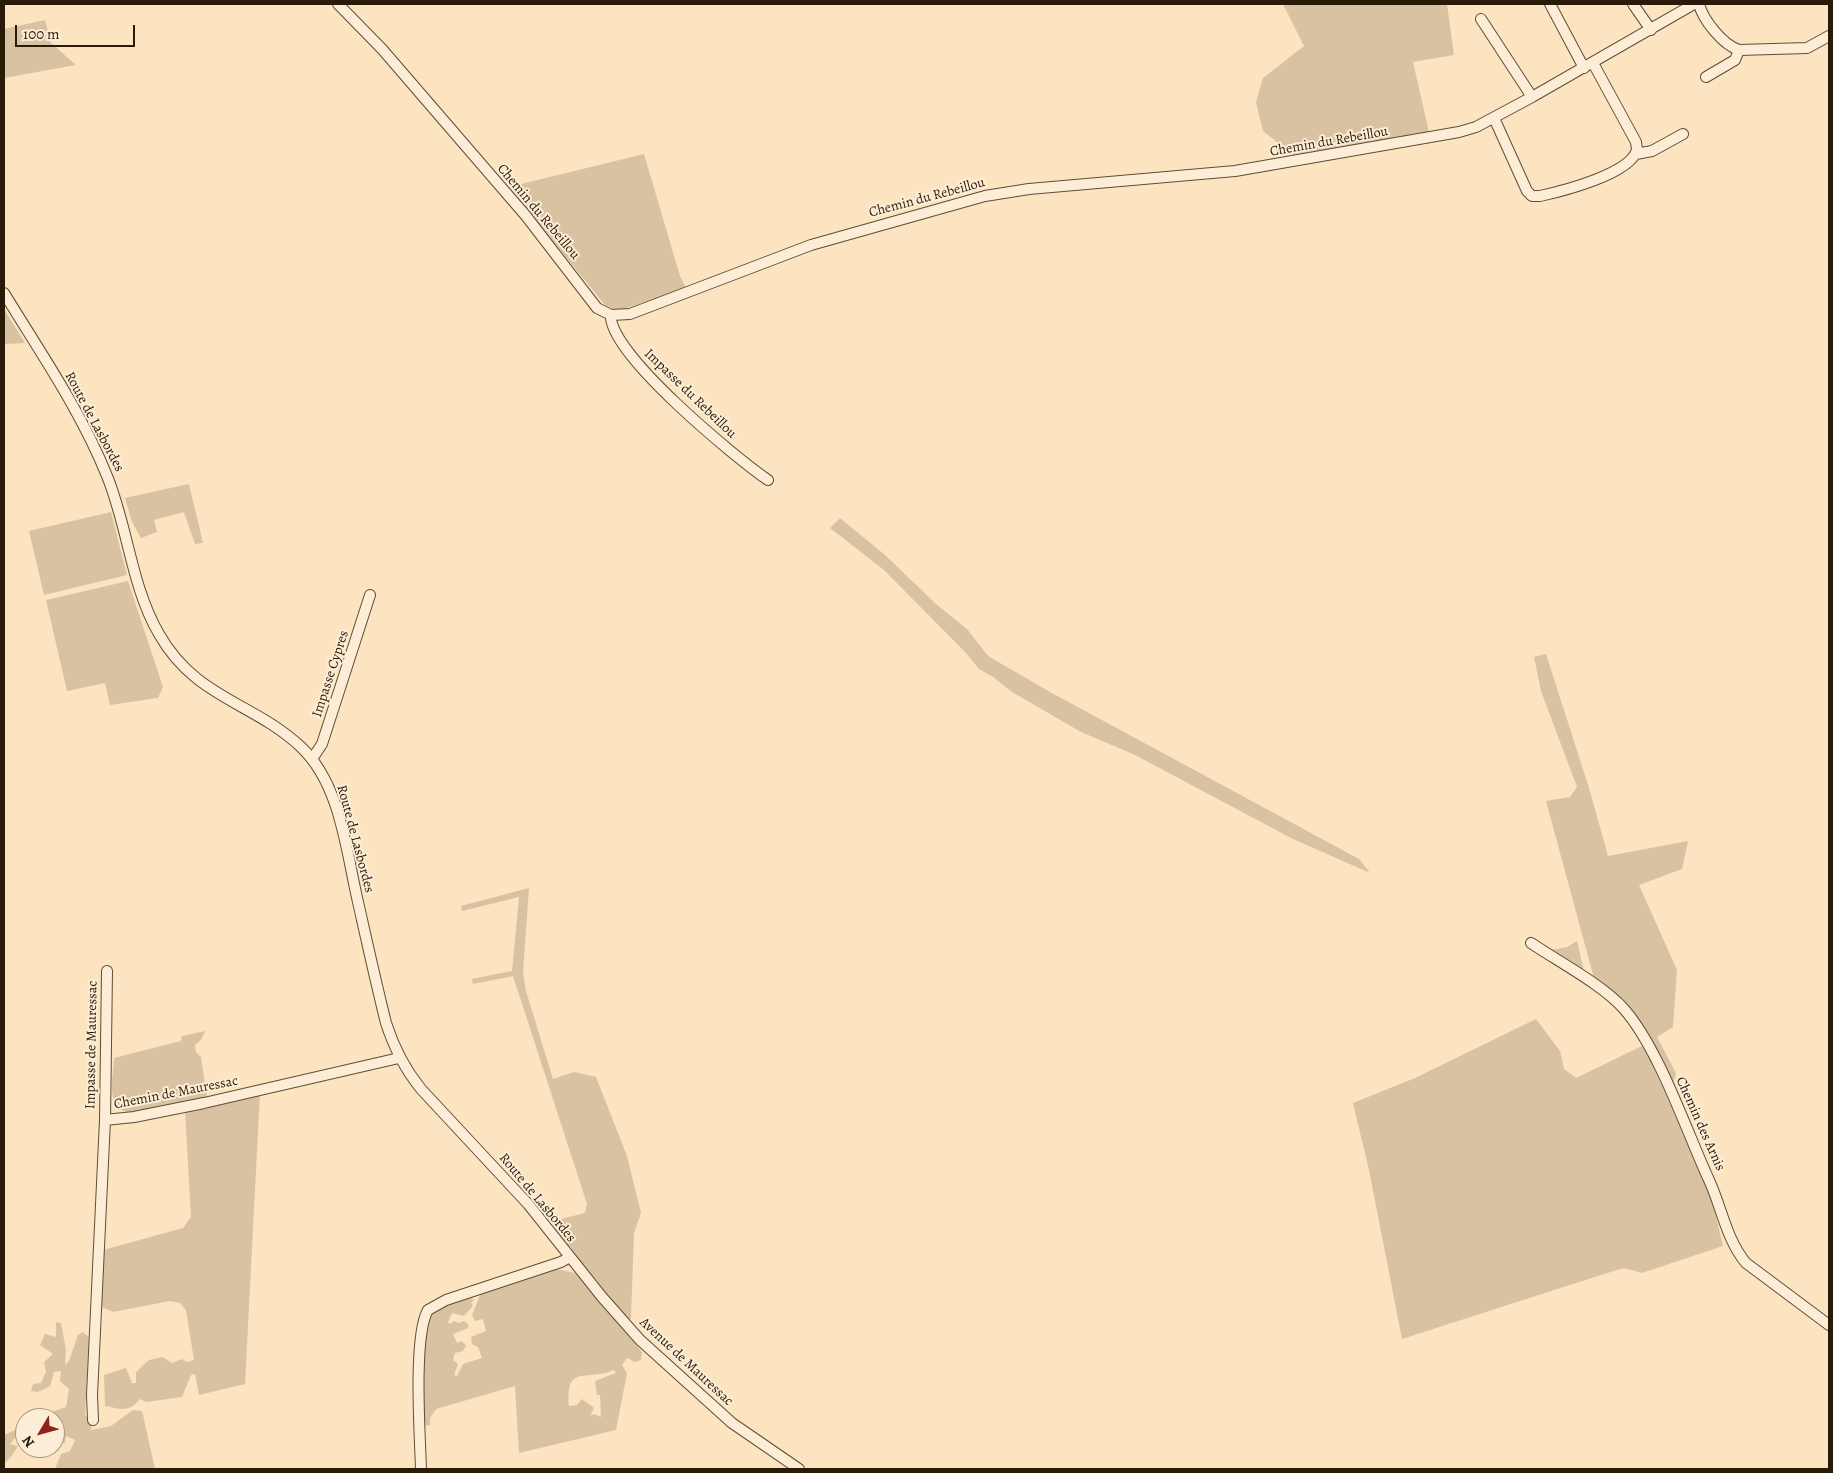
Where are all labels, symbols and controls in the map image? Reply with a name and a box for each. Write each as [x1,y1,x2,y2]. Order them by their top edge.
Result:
scale bar [18,15,138,47]
text: 100 m [23,24,60,44]
street label: Chemin du Rebeillou [1269,123,1389,161]
street label: Chemin du Rebeillou [493,161,583,263]
street label: Chemin du Rebeillou [867,174,987,222]
street label: Impasse du Rebeillou [640,346,740,442]
street label: Route de Lasbordes [61,369,127,475]
street label: Impasse Cypres [309,629,353,719]
street label: Route de Lasbordes [333,783,377,895]
street label: Impasse de Mauressac [82,981,102,1109]
street label: Chemin de Mauressac [112,1073,240,1113]
street label: Chemin des Arnis [1672,1074,1728,1174]
street label: Route de Lasbordes [495,1150,579,1246]
street label: Avenue de Mauressac [636,1314,736,1410]
north arrow [15,1408,65,1458]
text: N [18,1432,39,1452]

